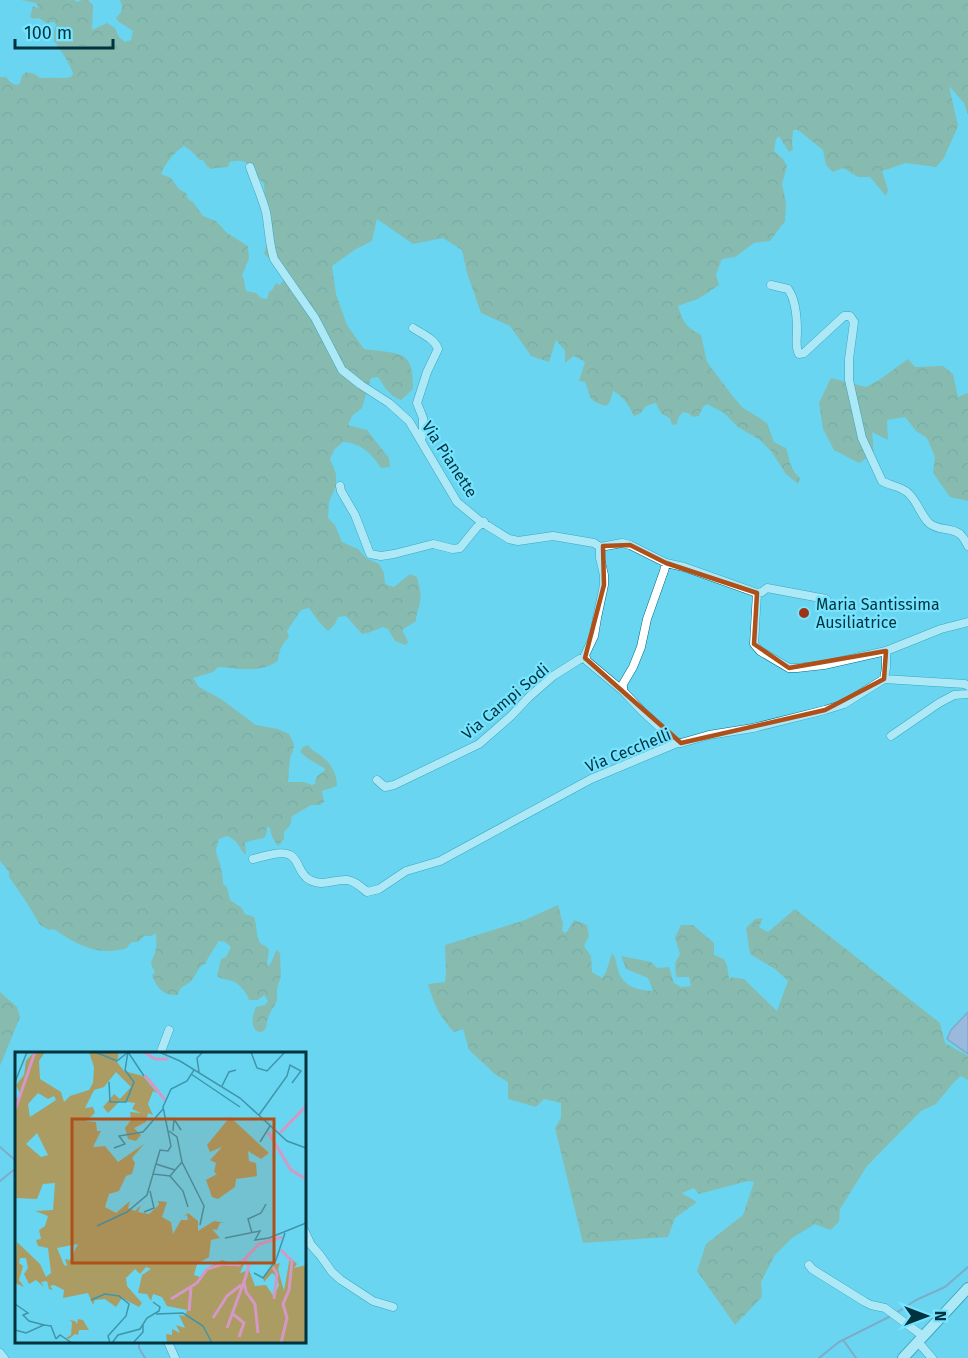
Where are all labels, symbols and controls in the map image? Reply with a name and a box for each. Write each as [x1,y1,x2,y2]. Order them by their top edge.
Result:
scale bar [15,12,112,50]
text: 100 m [24,22,72,44]
street label: Via Pianette [418,418,481,501]
place label: Maria Santissima Ausiliatrice [816,595,940,632]
marker: Maria Santissima Ausiliatrice [797,606,811,620]
street label: Via Campi Sodi [458,659,553,743]
street label: Via Cecchelli [583,725,674,776]
inset map [15,1052,306,1343]
north arrow [896,1286,956,1346]
text: N [931,1311,950,1321]

